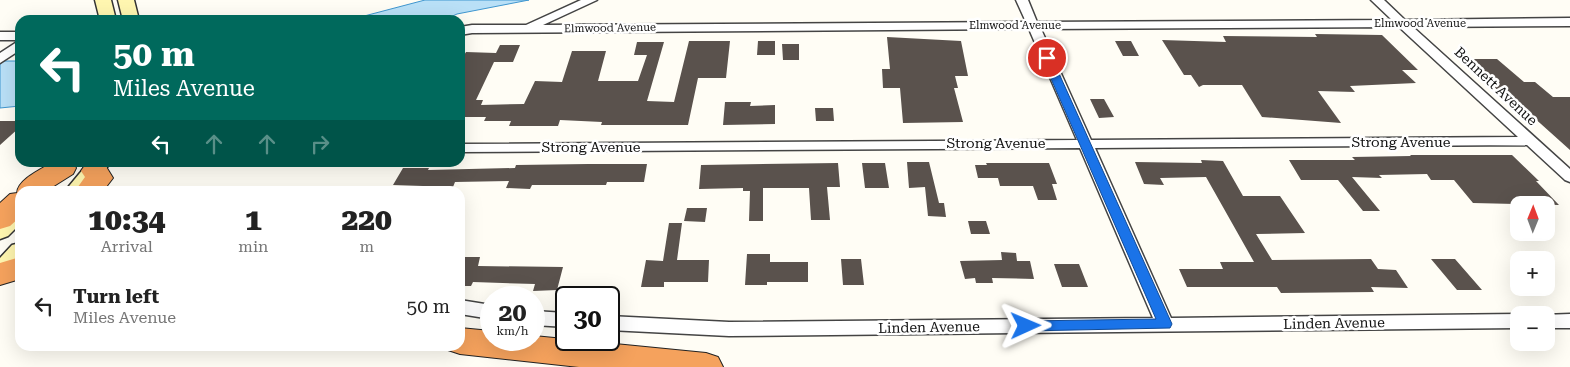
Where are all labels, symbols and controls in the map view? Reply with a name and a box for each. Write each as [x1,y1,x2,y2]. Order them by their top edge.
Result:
street label: Elmwood Avenue [1374,17,1466,30]
street label: Elmwood Avenue [969,19,1061,32]
street label: Elmwood Avenue [564,21,656,35]
text: 50 m [113,34,195,75]
icon: left [30,35,95,100]
pin [1026,37,1068,79]
icon: arrive [1033,44,1061,72]
street label: Bennett Avenue [1451,44,1541,129]
text: Miles Avenue [113,76,255,101]
icon: left [147,130,175,158]
icon: ahead [200,130,228,158]
icon: ahead [253,130,281,158]
icon: right [306,130,334,158]
street label: Strong Avenue [1352,134,1451,150]
street label: Strong Avenue [947,135,1046,151]
street label: Strong Avenue [542,139,641,155]
north arrow [1510,196,1555,241]
map controls [1510,196,1555,351]
text: 10:34 [88,202,165,237]
text: 1 [245,202,262,237]
text: 220 [341,202,392,237]
text: Arrival [101,237,153,256]
text: min [238,237,268,256]
text: m [359,237,374,256]
button: + [1510,251,1555,296]
text: Turn left [73,285,159,308]
speed limit sign: 30 [555,286,620,351]
icon: left [30,292,58,320]
text: 50 m [407,295,450,318]
text: 20 [498,298,527,327]
position arrow [999,299,1051,351]
button: − [1510,306,1555,351]
text: Miles Avenue [73,308,176,327]
street label: Linden Avenue [1283,314,1385,332]
street label: Linden Avenue [878,318,980,336]
text: km/h [496,324,529,338]

